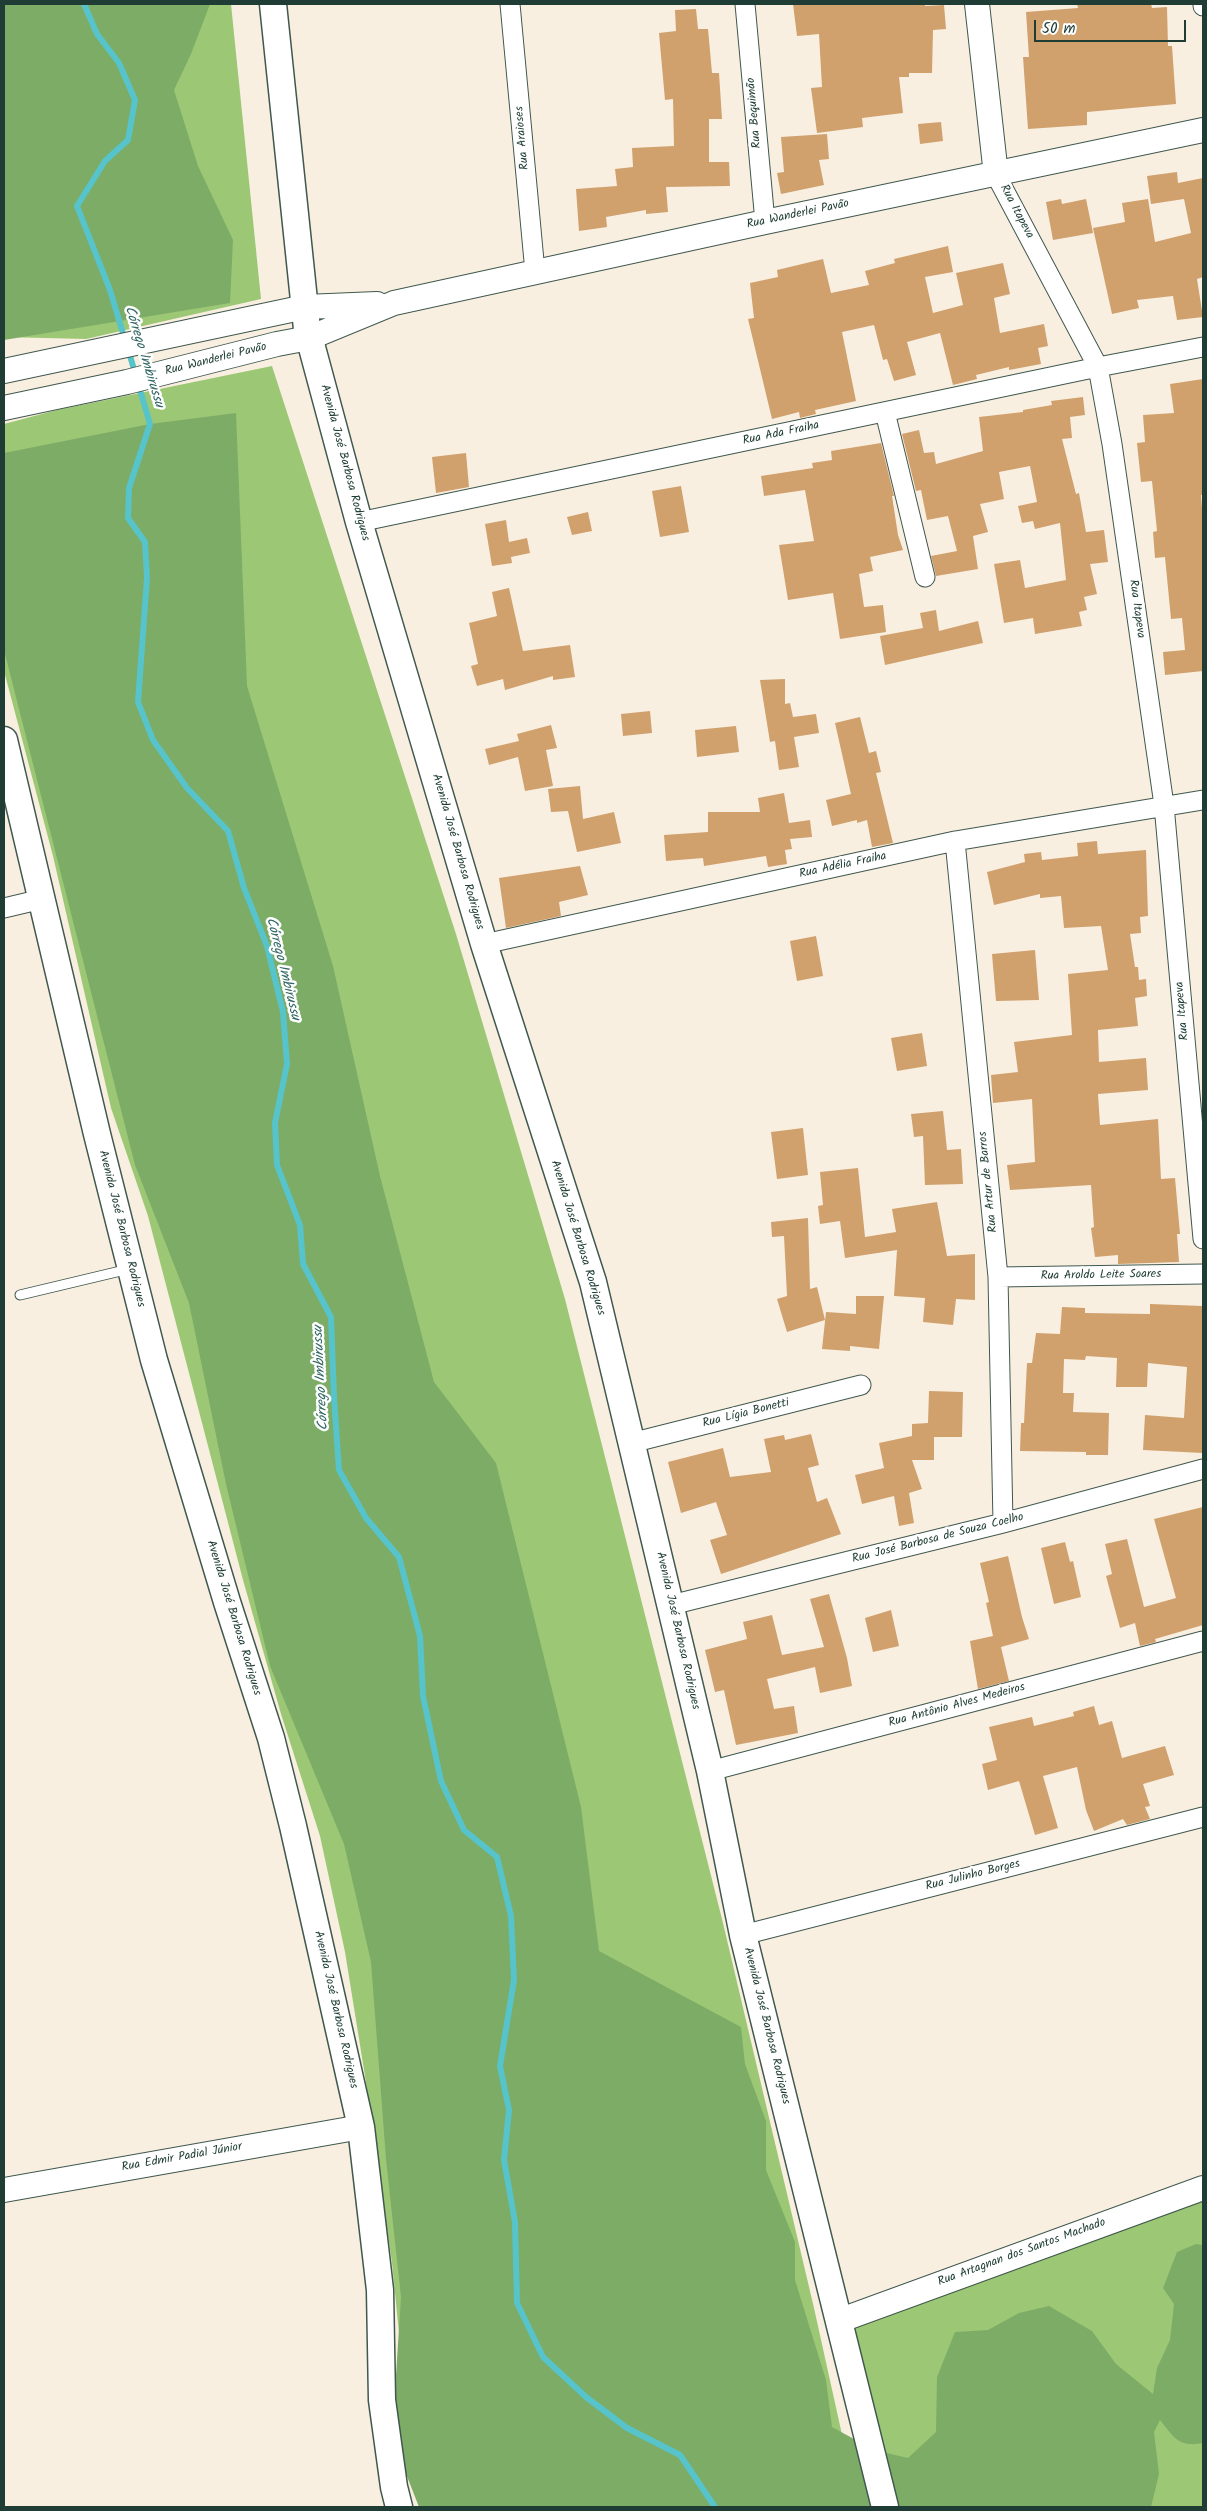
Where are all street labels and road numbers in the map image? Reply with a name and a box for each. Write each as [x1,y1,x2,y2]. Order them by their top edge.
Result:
street label: Rua Bequimão [745,77,765,149]
street label: Rua Araioses [513,105,533,171]
street label: Rua Itapeva [996,183,1036,241]
street label: Rua Wanderlei Pavão [745,197,851,233]
street label: Rua Wanderlei Pavão [164,340,268,380]
street label: Avenida José Barbosa Rodrigues [316,383,372,543]
street label: Rua Ada Fraiha [741,419,821,449]
street label: Rua Itapeva [1125,579,1147,639]
street label: Avenida José Barbosa Rodrigues [428,772,486,932]
street label: Rua Adélia Fraiha [798,850,888,882]
street label: Rua Itapeva [1173,981,1193,1041]
street label: Rua Artur de Barros [977,1131,1001,1233]
street label: Avenida José Barbosa Rodrigues [94,1149,148,1309]
street label: Avenida José Barbosa Rodrigues [547,1159,607,1317]
street label: Rua Aroldo Leite Soares [1041,1268,1161,1284]
street label: Rua Lígia Bonetti [701,1396,791,1432]
street label: Rua José Barbosa de Souza Coelho [851,1511,1025,1567]
street label: Avenida José Barbosa Rodrigues [203,1539,263,1697]
street label: Avenida José Barbosa Rodrigues [652,1551,702,1711]
street label: Rua Antônio Alves Medeiros [887,1681,1027,1731]
street label: Rua Julinho Borges [924,1857,1022,1895]
street label: Avenida José Barbosa Rodrigues [310,1930,360,2090]
street label: Avenida José Barbosa Rodrigues [739,1946,793,2106]
street label: Rua Edmir Padial Júnior [121,2140,243,2176]
street label: Rua Artagnan dos Santos Machado [936,2216,1108,2290]

